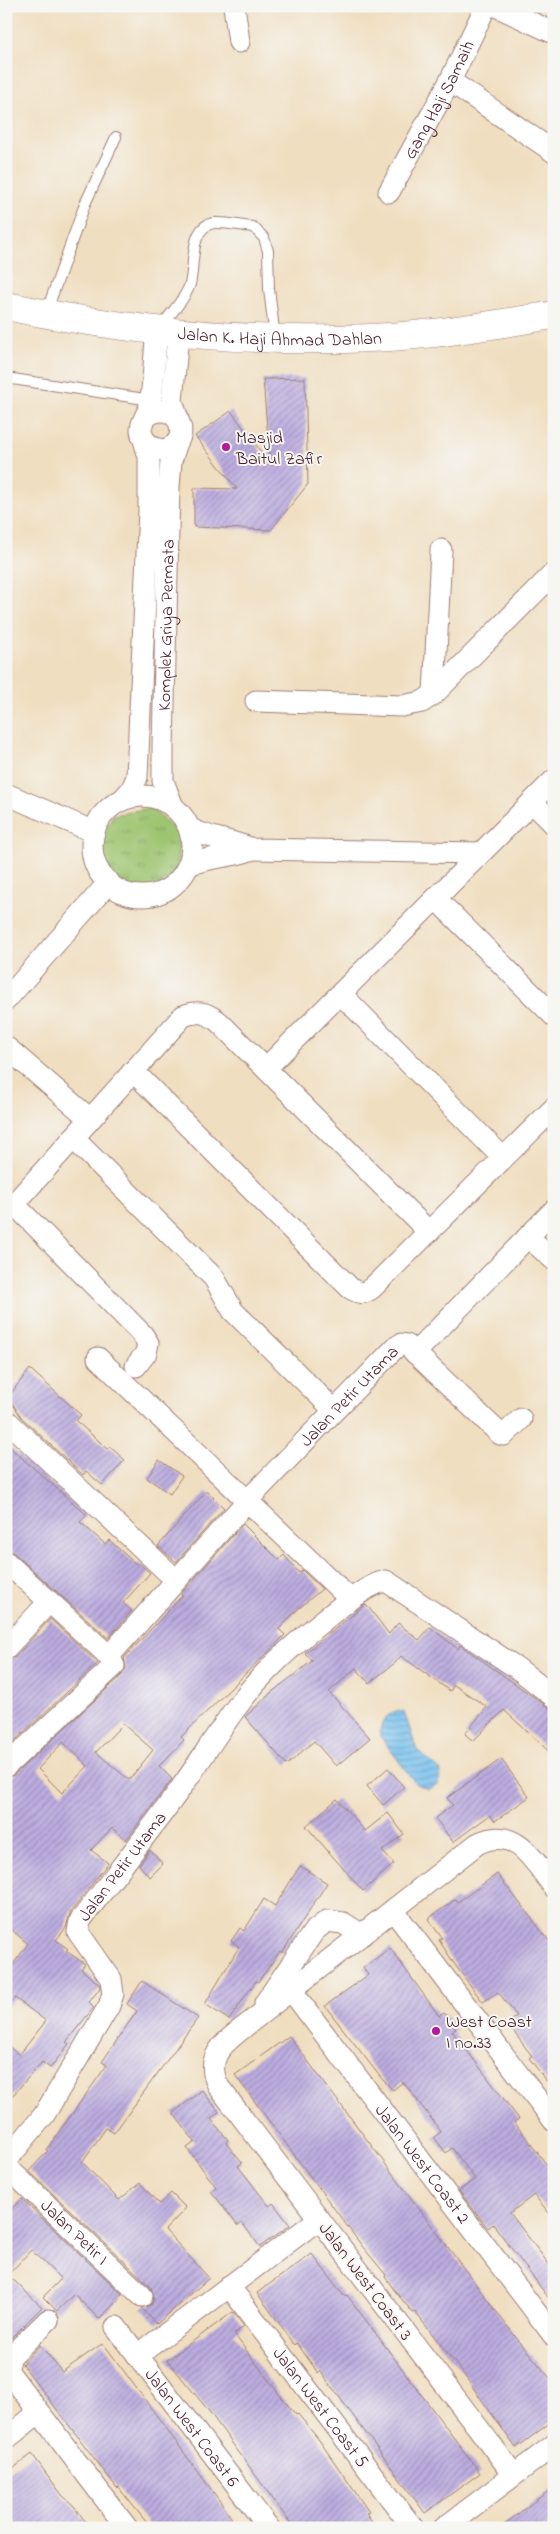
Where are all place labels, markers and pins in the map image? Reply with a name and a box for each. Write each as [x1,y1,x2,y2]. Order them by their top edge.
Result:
place label: Masjid Baitul Zafir [235,426,322,473]
marker: Masjid Baitul Zafir [220,441,232,453]
place label: West Coast I no.33 [446,2010,532,2057]
marker: West Coast I no.33 [430,2025,442,2037]

